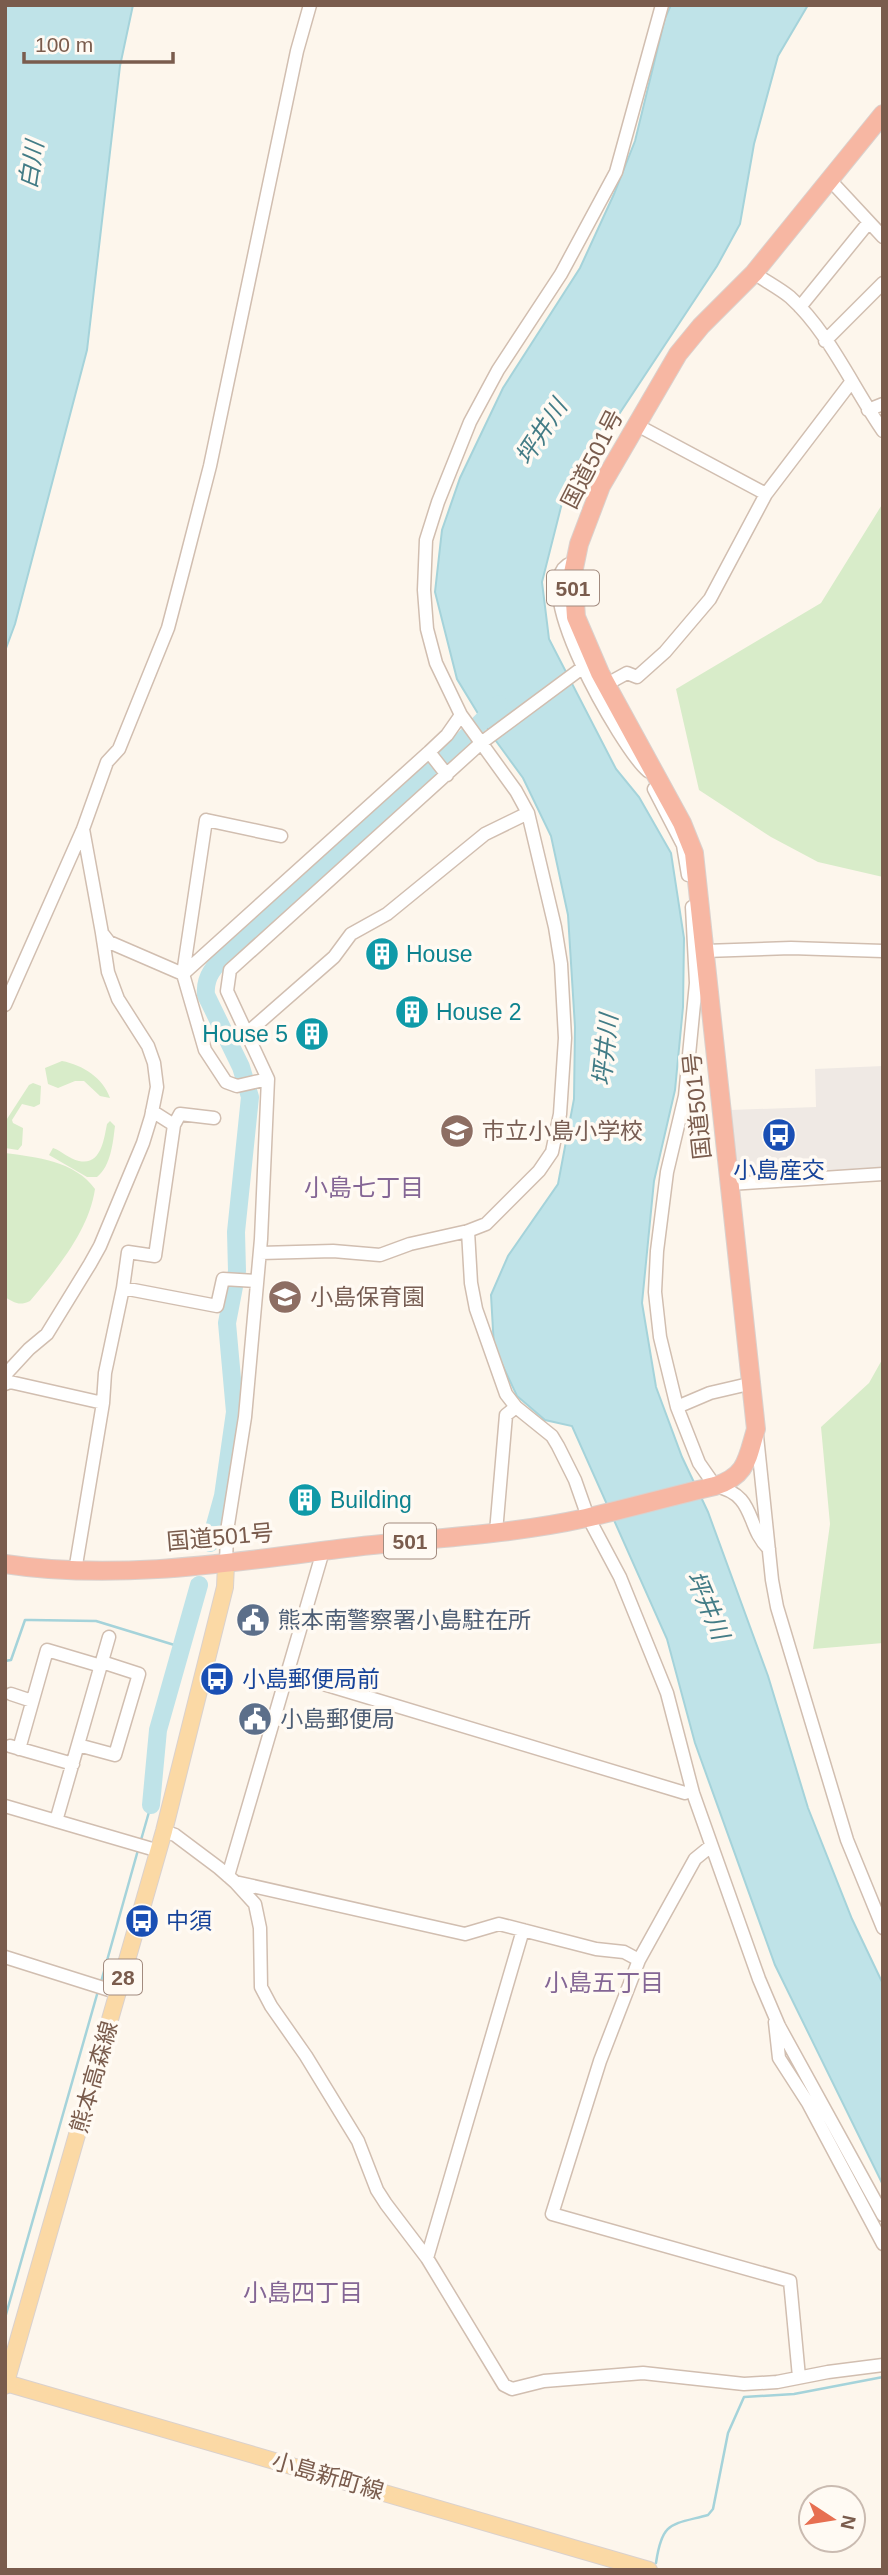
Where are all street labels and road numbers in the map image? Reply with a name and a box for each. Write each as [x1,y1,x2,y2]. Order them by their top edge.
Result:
street label: 国道501号 [556,405,628,513]
road number: 501 [547,570,599,606]
street label: 国道501号 [678,1051,716,1161]
street label: 国道501号 [165,1519,275,1555]
road number: 501 [384,1524,436,1558]
road number: 28 [104,1960,142,1994]
street label: 熊本高森線 [66,2018,122,2136]
street label: 小島新町線 [269,2448,387,2504]

